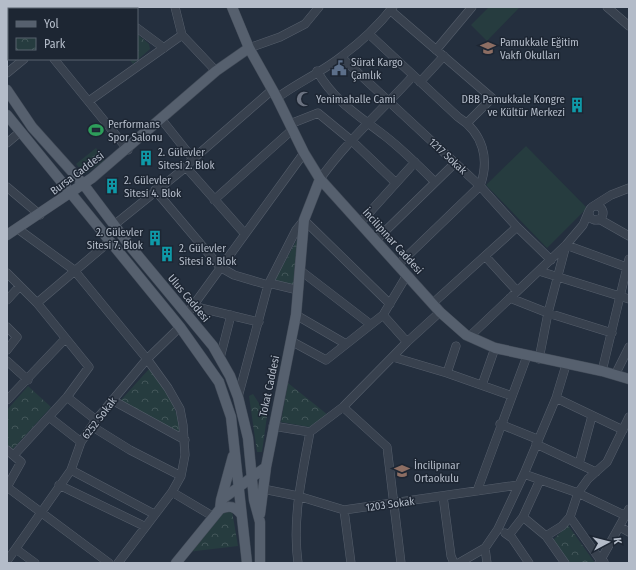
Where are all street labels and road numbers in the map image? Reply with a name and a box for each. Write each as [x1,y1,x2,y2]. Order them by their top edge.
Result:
street label: 1217 Sokak [426,136,470,178]
street label: Bursa Caddesi [48,149,107,198]
street label: İncilipınar Caddesi [360,205,426,277]
street label: Ulus Caddesi [165,272,212,325]
street label: Tokat Caddesi [257,354,282,418]
street label: 6252 Sokak [79,394,120,442]
street label: 1203 Sokak [365,495,416,514]

